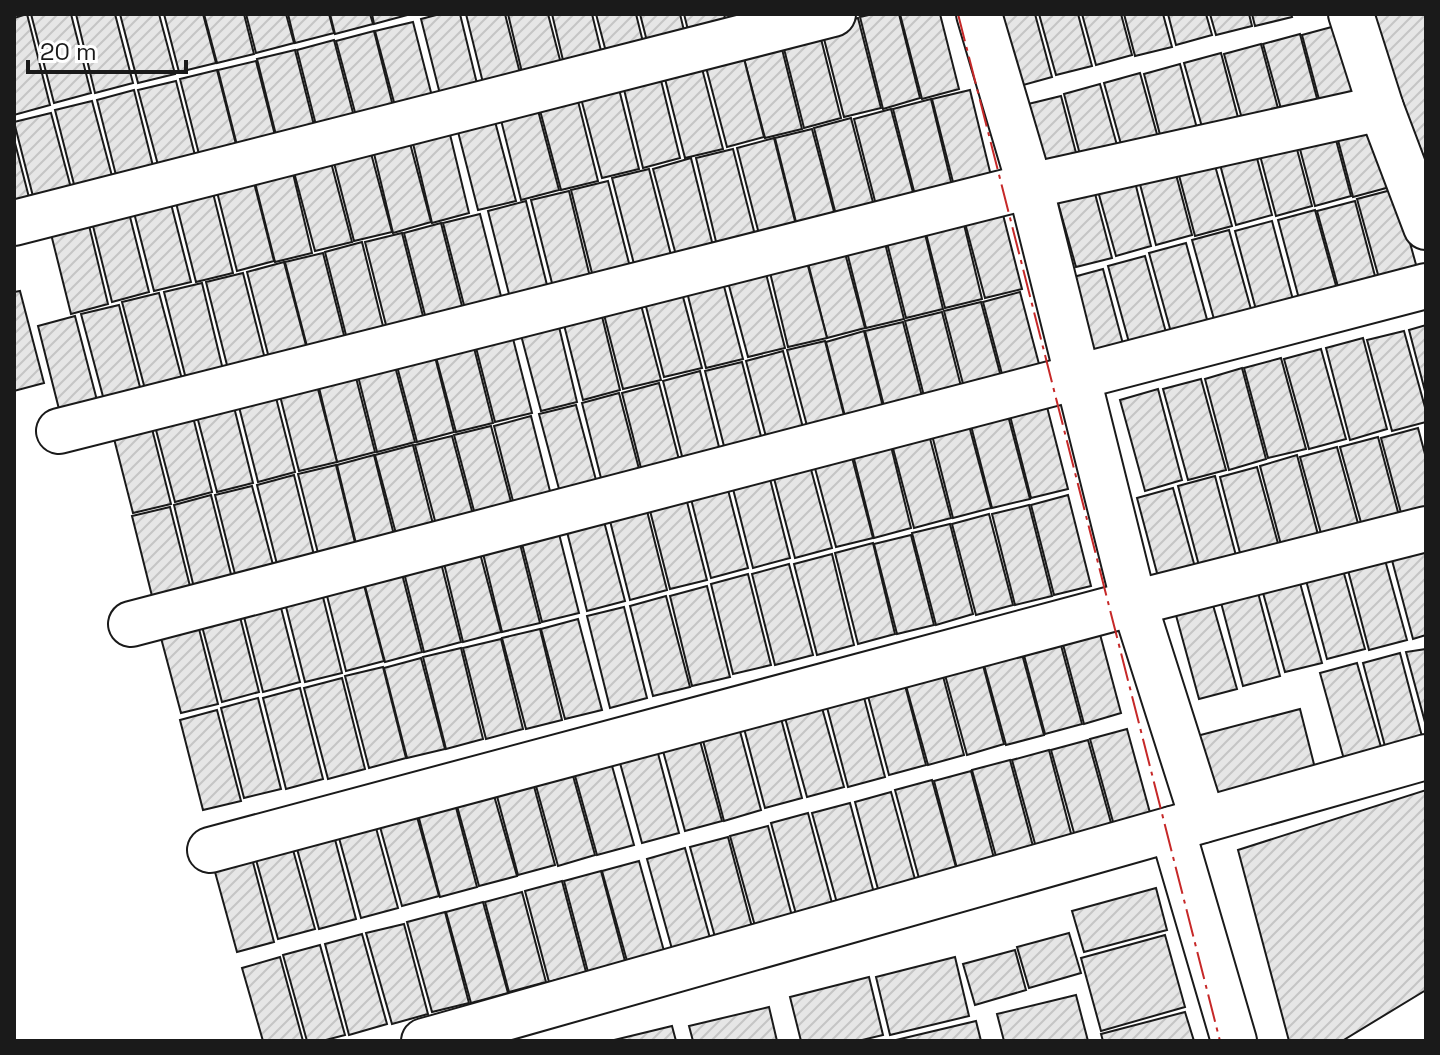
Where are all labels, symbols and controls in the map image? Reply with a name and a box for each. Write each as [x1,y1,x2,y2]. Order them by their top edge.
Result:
scale bar [28,24,186,74]
text: 20 m [40,36,97,67]

